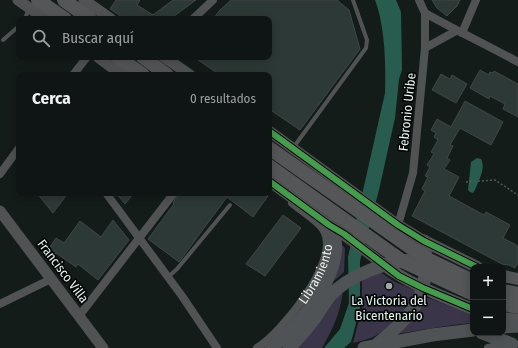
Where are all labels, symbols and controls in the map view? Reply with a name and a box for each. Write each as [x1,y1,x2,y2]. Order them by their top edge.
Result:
search box [16,16,272,60]
icon: search [30,27,52,49]
text: Buscar aquí [62,29,134,47]
street label: Febronio Uribe [395,72,419,152]
text: Cerca [32,88,71,109]
text: 0 resultados [190,91,256,106]
street label: Francisco Villa [34,236,92,306]
street label: Libramiento [295,243,335,306]
map controls [470,264,506,336]
button: + [470,264,506,300]
marker: La Victoria del Bicentenario [384,281,394,291]
place label: La Victoria del Bicentenario [351,293,427,323]
button: − [470,300,506,336]

